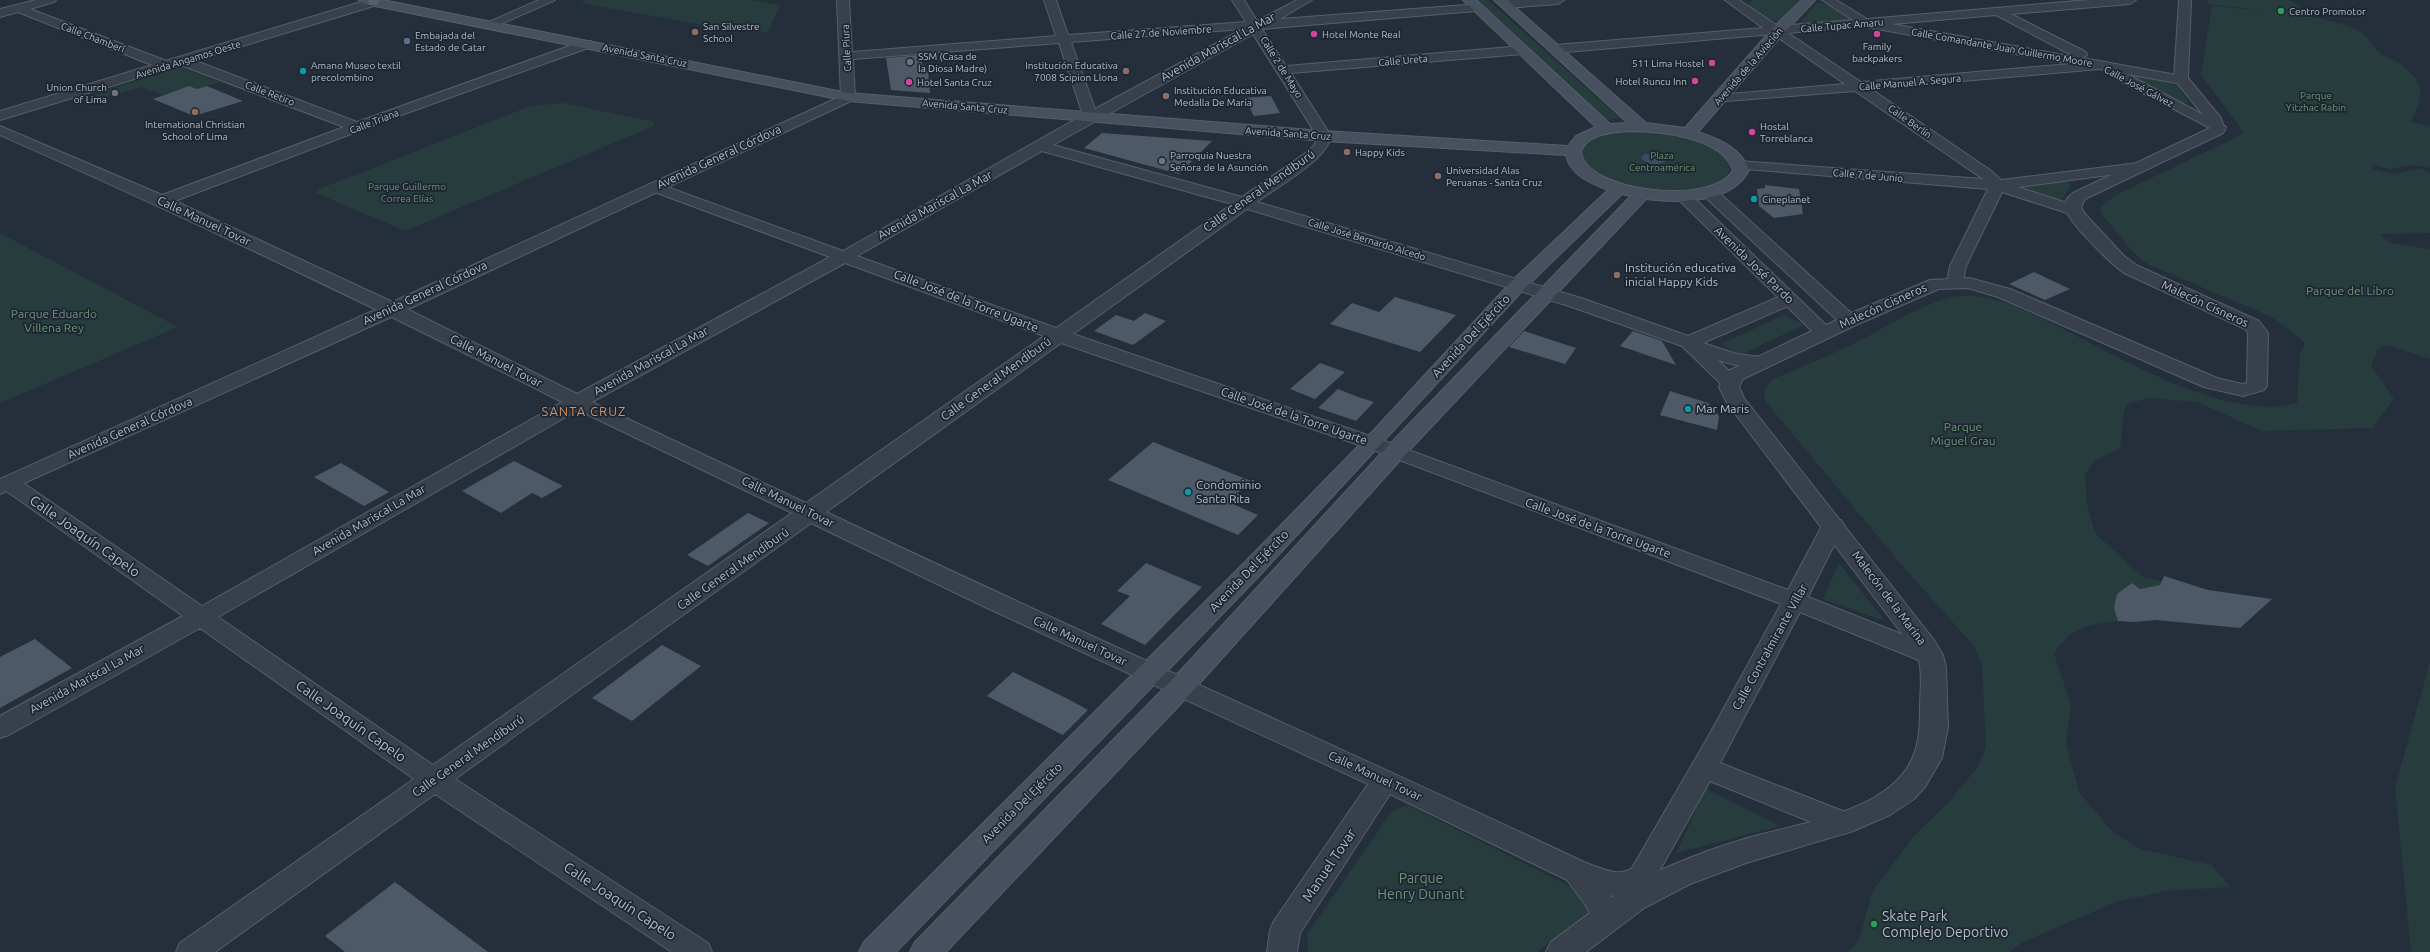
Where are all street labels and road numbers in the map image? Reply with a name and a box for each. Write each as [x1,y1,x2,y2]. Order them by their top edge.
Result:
street label: Avenida Mariscal La Mar [1158,9,1278,83]
street label: Calle Tupac Amaru [1800,16,1884,35]
street label: Calle Chamberí [59,20,127,55]
street label: Calle 27 de Noviembre [1110,23,1212,42]
street label: Calle Piura [840,24,853,72]
street label: Avenida de la Aviación [1712,25,1785,107]
street label: Calle Comandante Juan Guillermo Moore [1910,26,2093,69]
street label: Calle 2 de Mayo [1258,35,1305,100]
street label: Avenida Angamos Oeste [134,38,242,81]
street label: Avenida Santa Cruz [602,42,688,69]
street label: Calle Ureta [1378,53,1428,68]
street label: Calle José Gálvez [2102,64,2176,109]
street label: Calle Manuel A. Segura [1858,73,1962,92]
street label: Calle Retiro [244,79,296,108]
street label: Avenida Santa Cruz [922,97,1009,116]
street label: Calle Berlín [1886,102,1934,140]
street label: Calle Triana [348,107,400,136]
street label: Avenida General Córdova [655,122,783,191]
street label: Avenida Santa Cruz [1245,125,1332,142]
street label: Calle General Mendiburú [1201,147,1317,234]
street label: Avenida Mariscal La Mar [875,167,995,241]
street label: Calle 7 de Junio [1832,167,1904,184]
street label: Calle Manuel Tovar [155,193,253,248]
street label: Calle José Bernardo Alcedo [1307,216,1427,263]
street label: Avenida José Pardo [1712,223,1797,306]
street label: Avenida General Córdova [361,258,489,327]
street label: Calle José de la Torre Ugarte [892,267,1040,334]
street label: Malecón Cisneros [2160,278,2251,329]
street label: Malecón Cisneros [1837,280,1928,331]
street label: Avenida Del Ejército [1429,292,1512,380]
street label: Avenida Mariscal La Mar [591,323,711,397]
street label: Calle Manuel Tovar [448,332,545,390]
street label: Calle General Mendiburú [938,334,1053,423]
street label: Calle José de la Torre Ugarte [1219,384,1369,447]
street label: Avenida General Córdova [65,394,194,461]
street label: Calle Manuel Tovar [740,473,837,530]
street label: Avenida Mariscal La Mar [310,481,428,557]
street label: Calle Joaquín Capelo [27,492,143,580]
street label: Calle José de la Torre Ugarte [1524,495,1673,560]
street label: Calle General Mendiburú [675,525,791,612]
street label: Avenida Del Ejército [1207,527,1291,614]
street label: Malecón de la Marina [1850,548,1929,647]
street label: Calle Contralmirante Villar [1729,581,1810,712]
street label: Calle Manuel Tovar [1031,613,1129,668]
street label: Avenida Mariscal La Mar [27,641,147,715]
street label: Calle Joaquín Capelo [293,677,409,765]
street label: Calle General Mendiburú [410,712,526,799]
street label: Calle Manuel Tovar [1326,748,1424,803]
street label: Avenida Del Ejército [979,760,1064,845]
street label: Manuel Tovar [1299,825,1360,905]
street label: Calle Joaquín Capelo [561,859,679,943]

